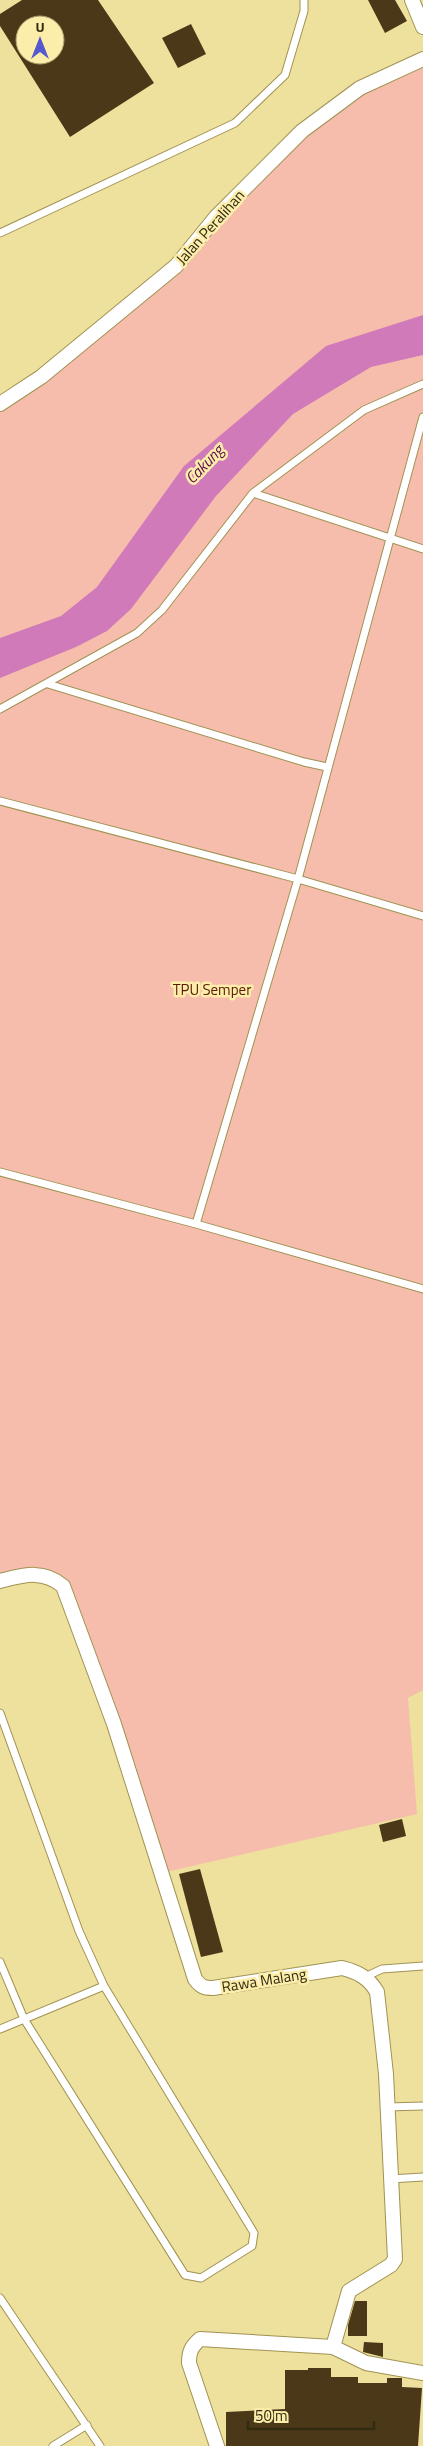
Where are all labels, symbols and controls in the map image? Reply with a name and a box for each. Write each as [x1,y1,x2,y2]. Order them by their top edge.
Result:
north arrow [15,15,65,65]
text: U [35,16,45,37]
street label: Jalan Peralihan [170,184,250,270]
water label: Cakung [179,437,231,489]
park label: TPU Semper [173,978,251,1001]
street label: Rawa Malang [220,1962,308,1998]
scale bar [248,2398,374,2430]
text: 50 m [255,2404,288,2427]

